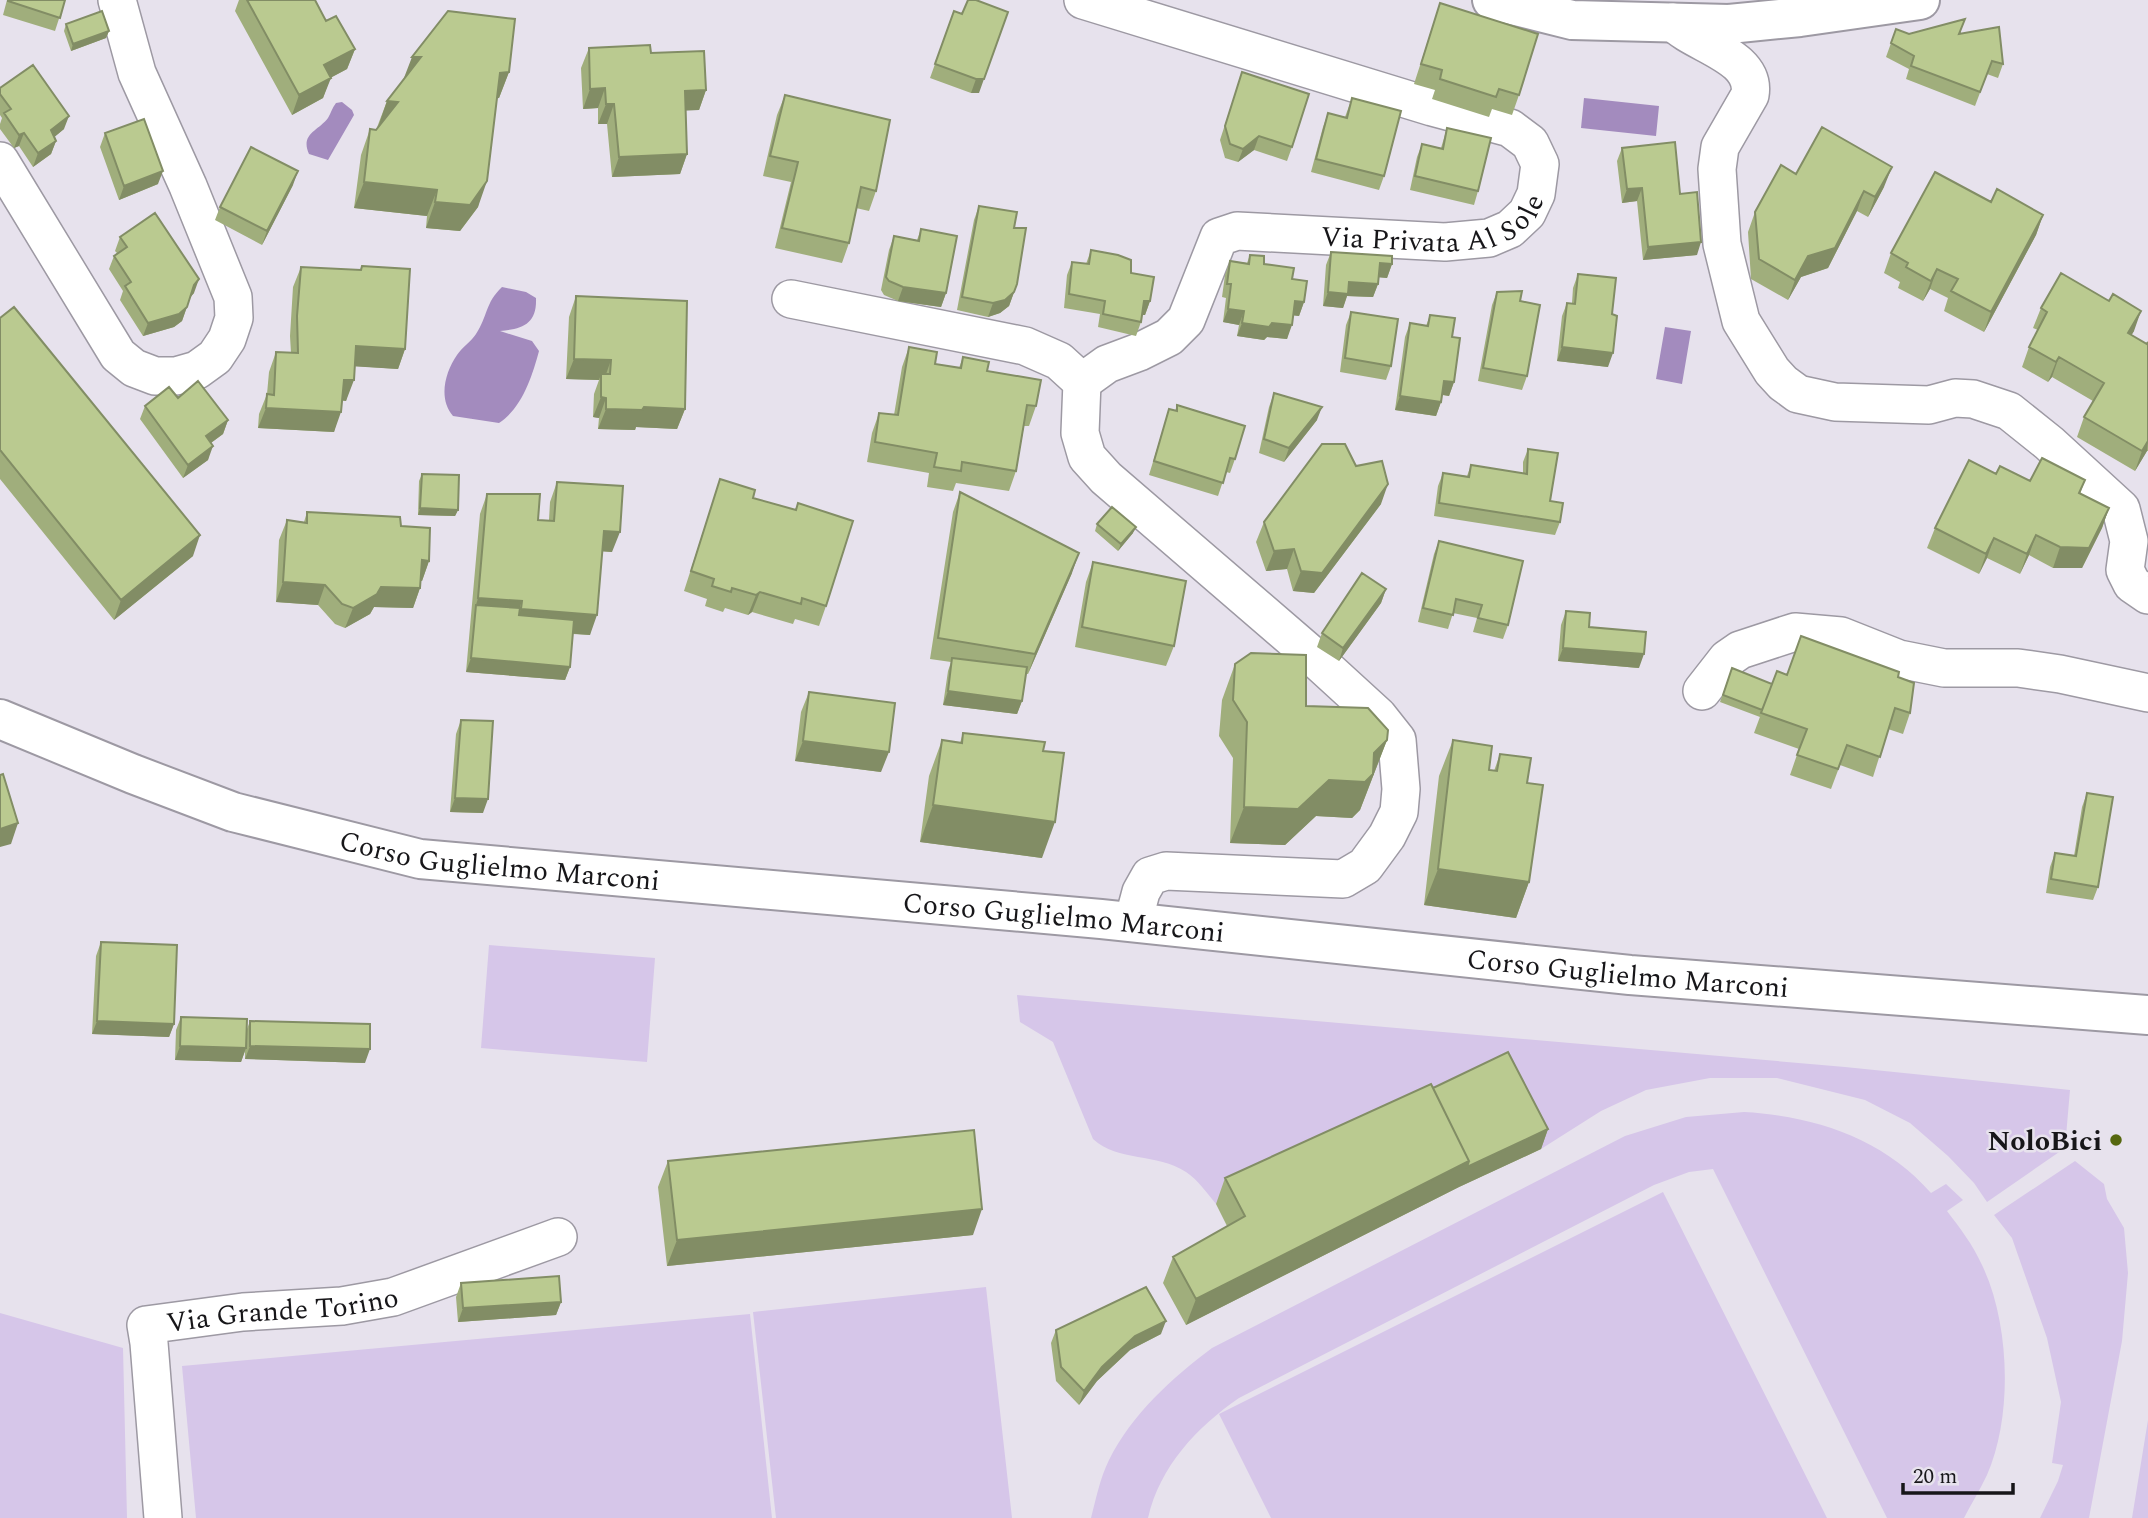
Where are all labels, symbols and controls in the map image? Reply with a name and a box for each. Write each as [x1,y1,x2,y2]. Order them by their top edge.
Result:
street label: Via Privata Al Sole [1320,187,1556,265]
street label: Corso Guglielmo Marconi [335,820,662,903]
street label: Corso Guglielmo Marconi [901,882,1227,955]
street label: Corso Guglielmo Marconi [1465,938,1790,1010]
place label: NoloBici [1988,1120,2102,1163]
marker: NoloBici [2108,1132,2124,1148]
street label: Via Grande Torino [164,1276,402,1345]
scale bar [1903,1452,2013,1496]
text: 20 m [1913,1461,1957,1493]

